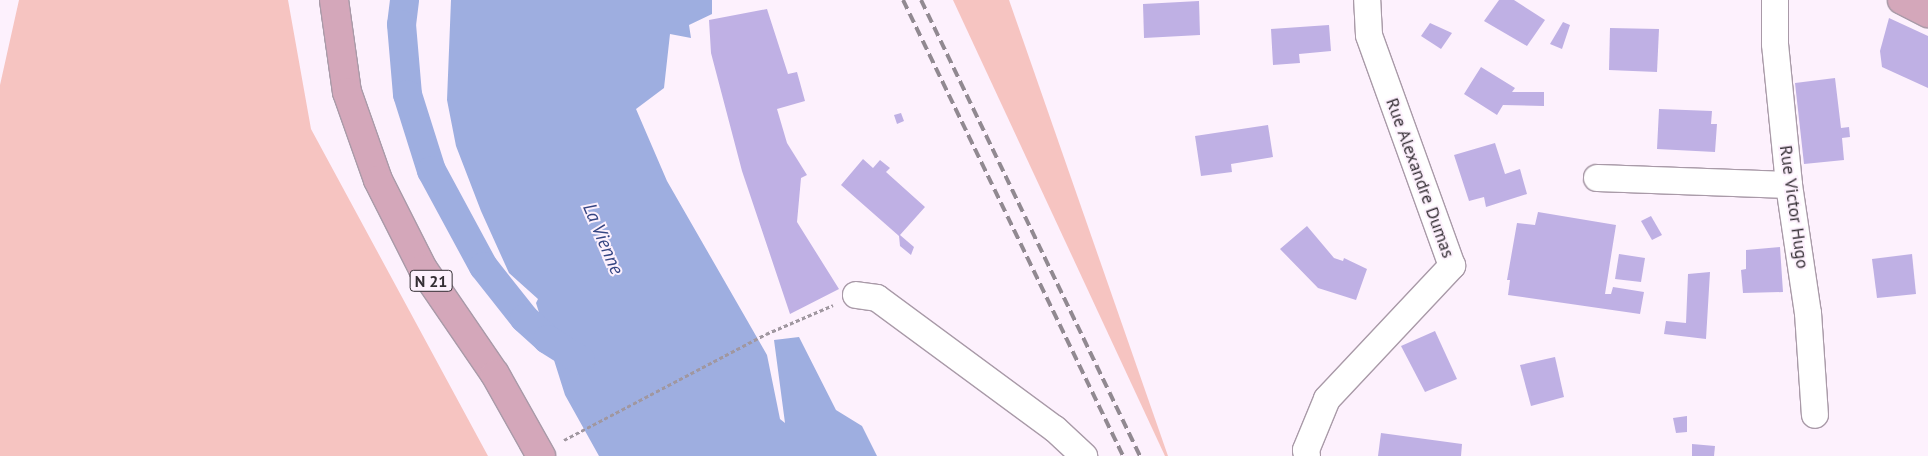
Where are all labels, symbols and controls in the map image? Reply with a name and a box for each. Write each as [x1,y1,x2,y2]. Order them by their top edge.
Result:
street label: Rue Alexandre Dumas [1381,95,1459,261]
street label: Rue Victor Hugo [1775,144,1813,270]
water label: La Vienne [578,200,628,278]
road number: N 21 [408,268,454,294]

